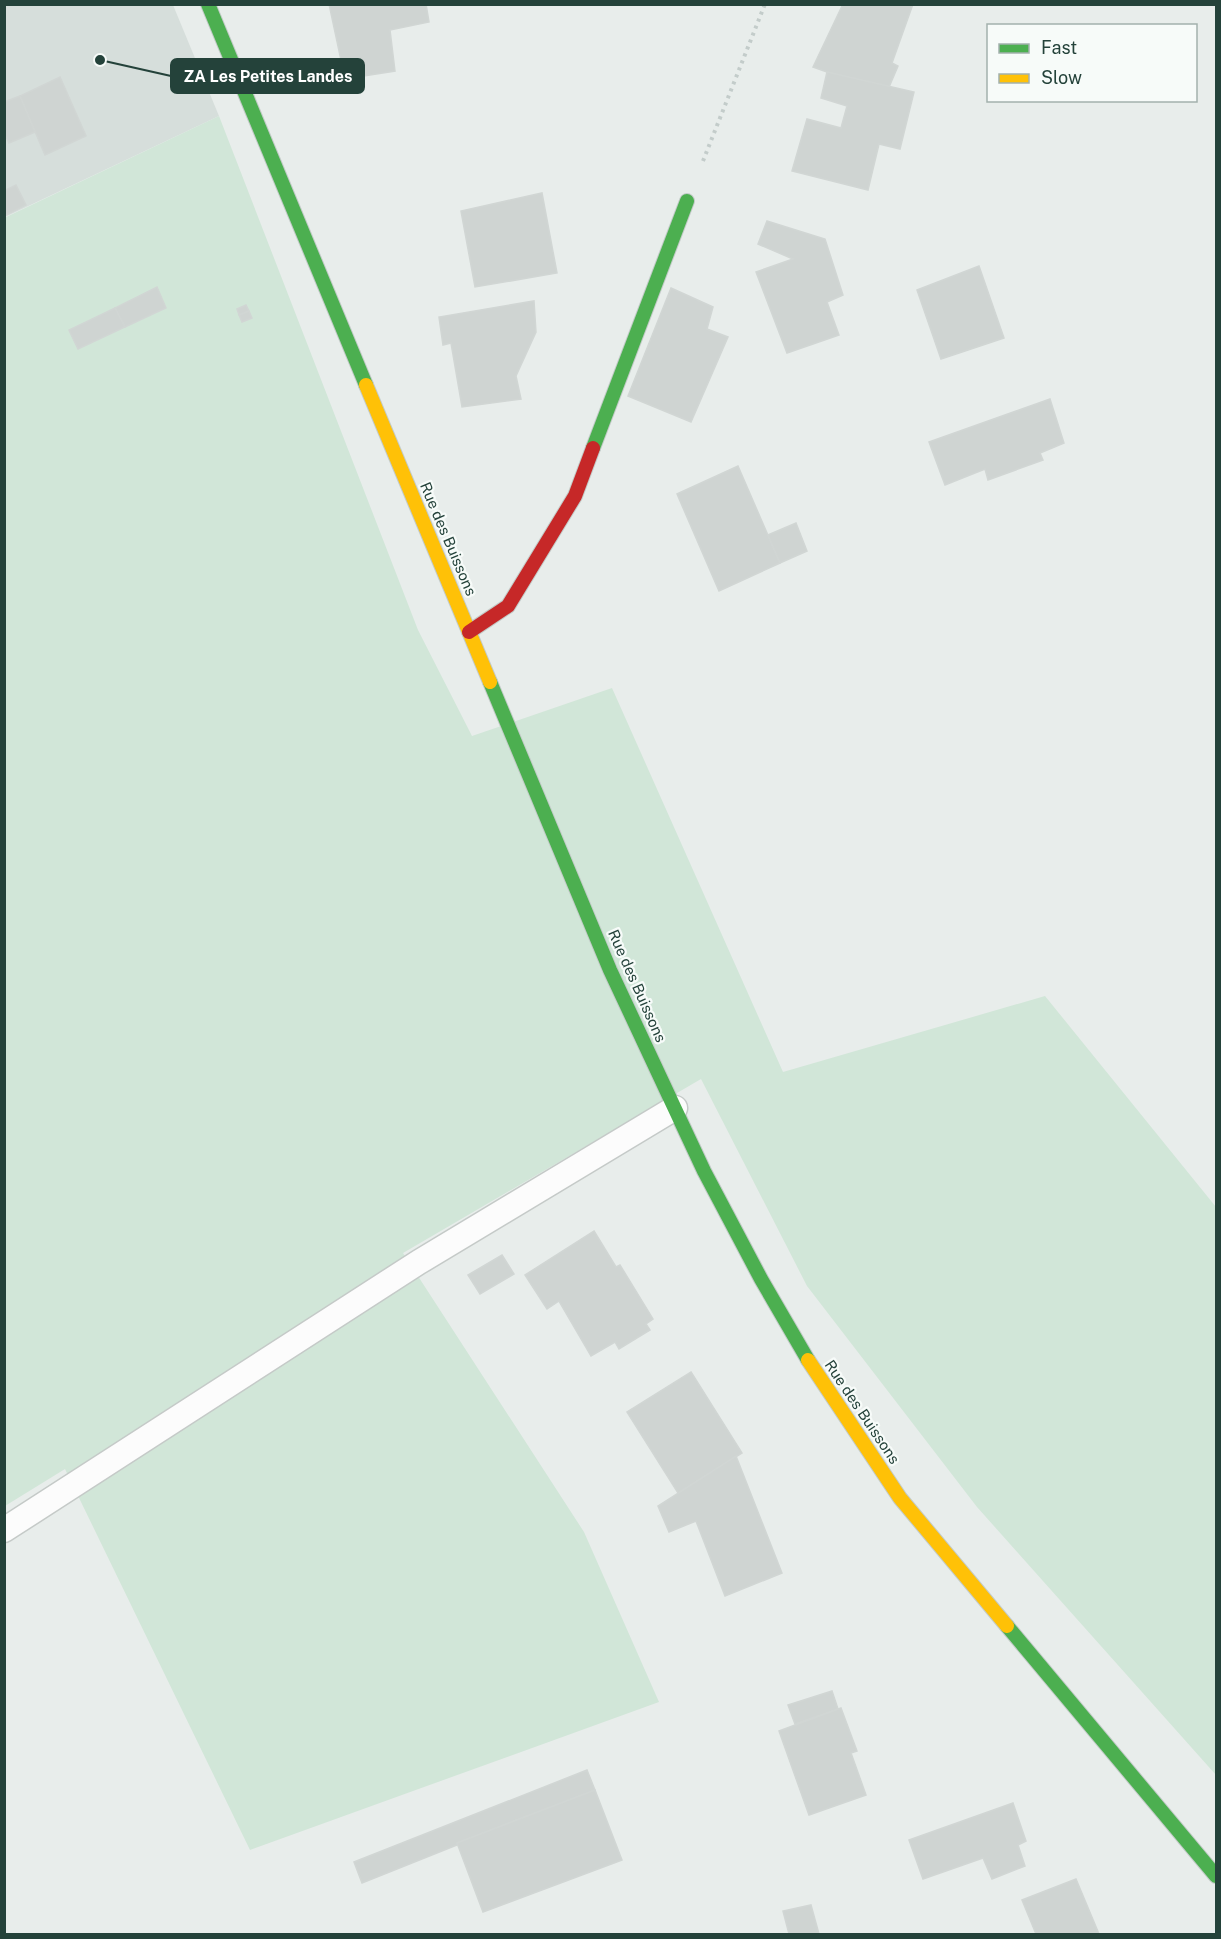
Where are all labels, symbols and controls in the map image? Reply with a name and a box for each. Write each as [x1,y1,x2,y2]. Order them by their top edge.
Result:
legend [987,24,1197,102]
text: Fast [1041,37,1077,58]
callout: ZA Les Petites Landes [171,59,364,93]
text: ZA Les Petites Landes [184,67,352,86]
text: Slow [1041,67,1082,88]
street label: Rue des Buissons [417,480,480,598]
street label: Rue des Buissons [605,927,670,1045]
street label: Rue des Buissons [821,1357,903,1467]

